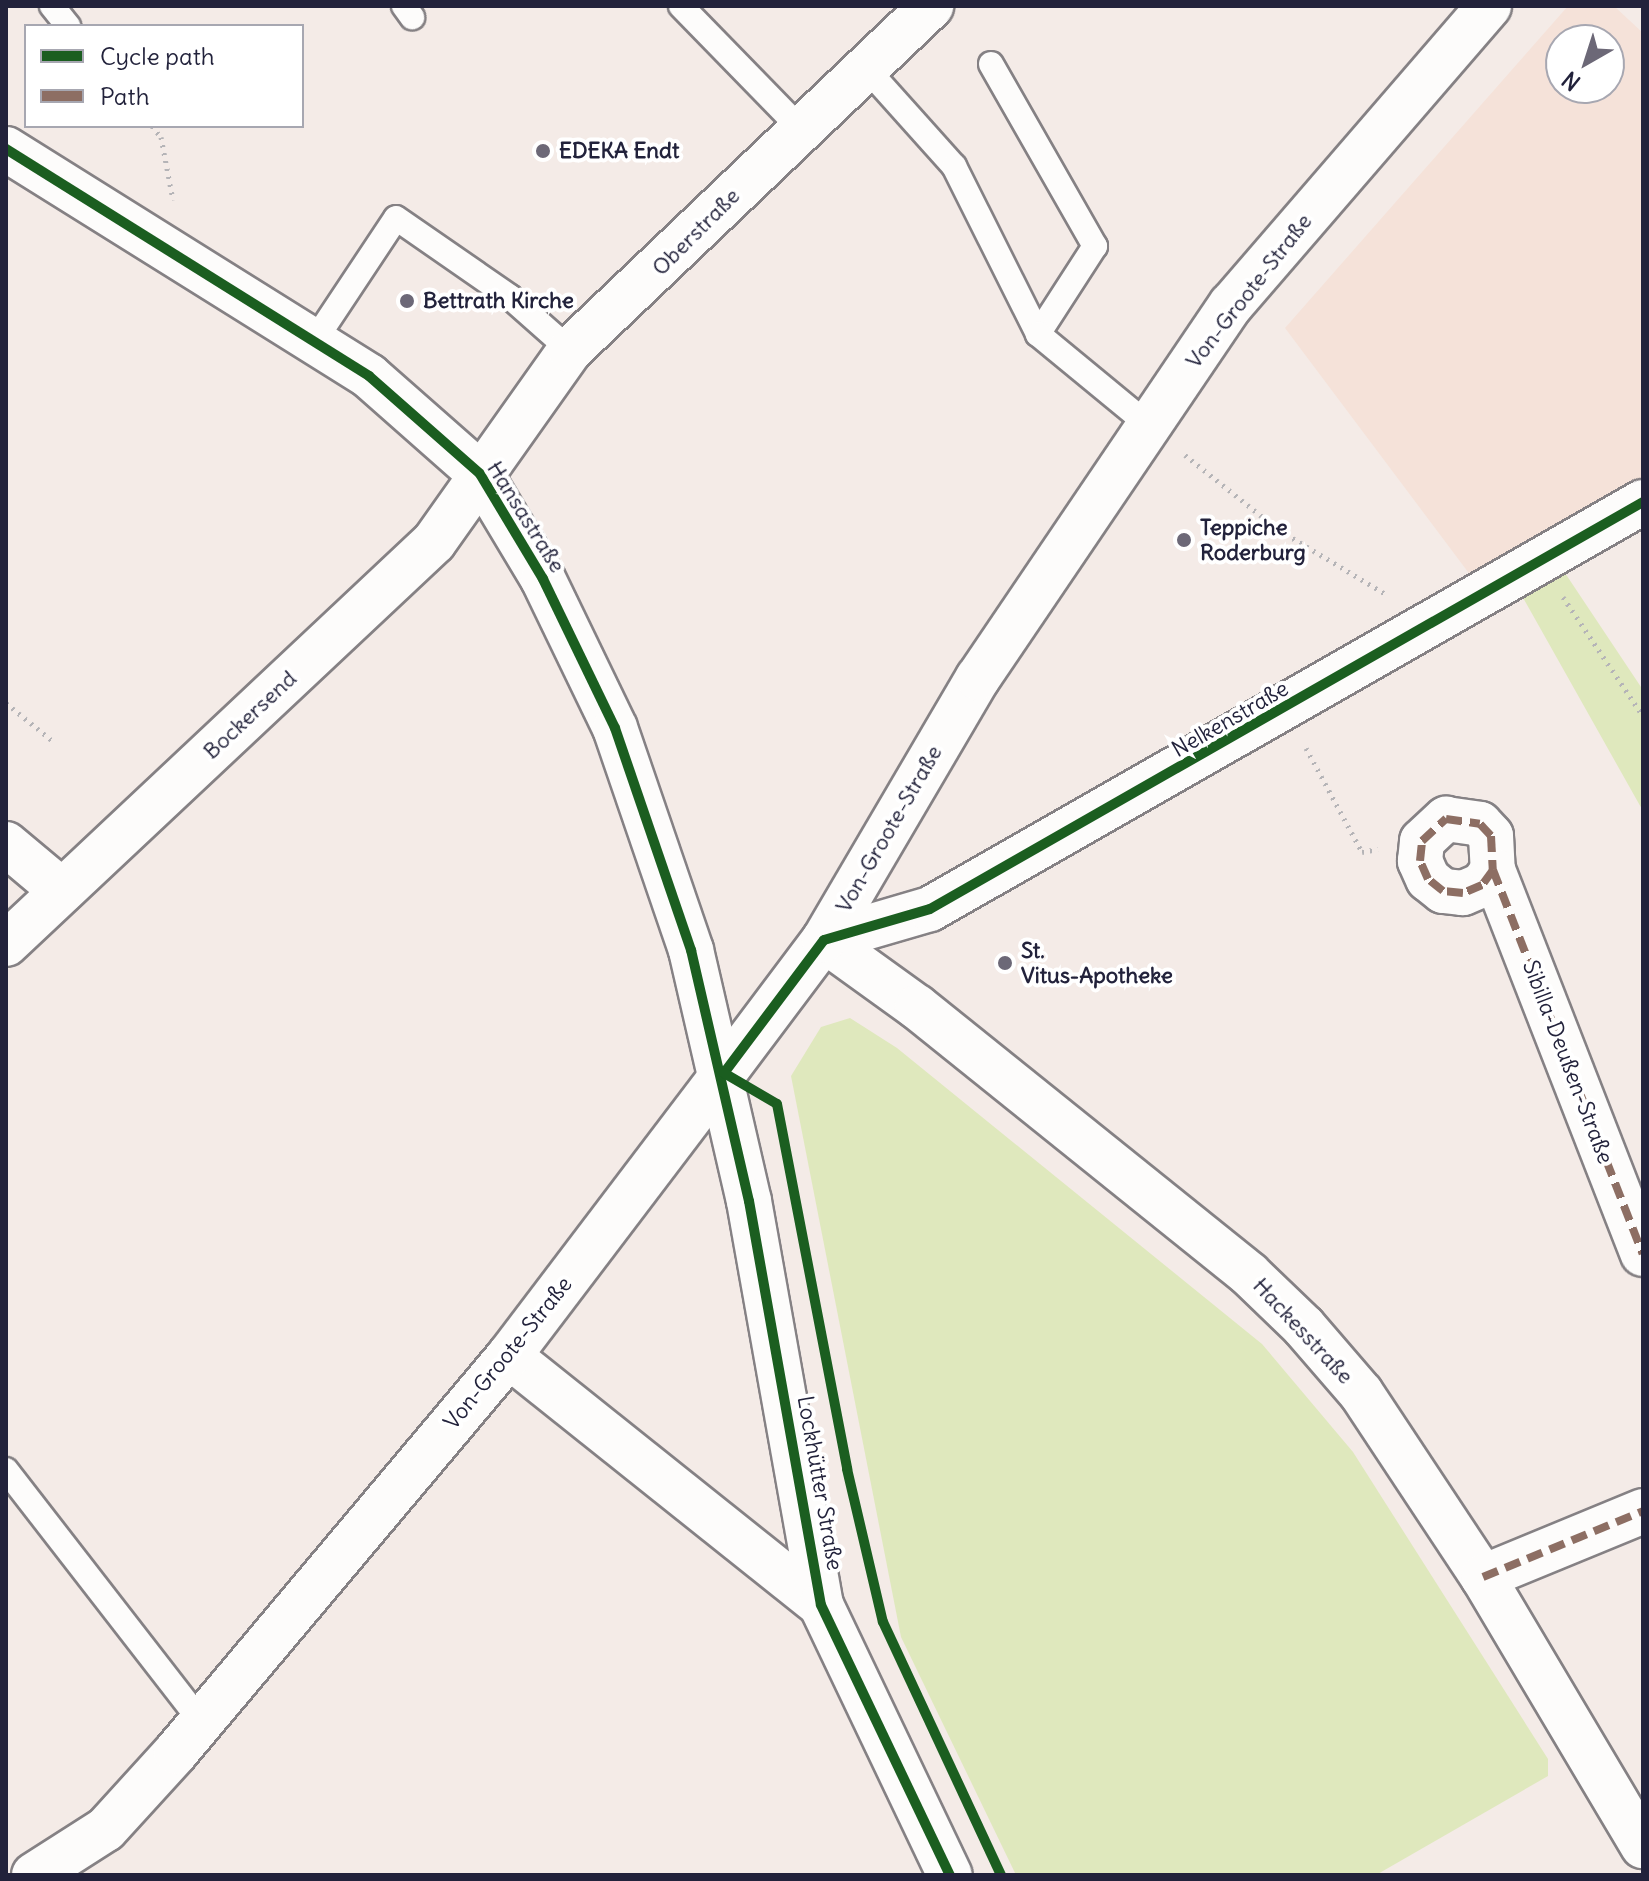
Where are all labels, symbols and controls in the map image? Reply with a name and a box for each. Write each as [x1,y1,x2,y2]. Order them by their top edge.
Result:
legend [24,24,304,128]
north arrow [1545,24,1625,104]
text: Cycle path [100,41,215,71]
text: N [1556,65,1586,97]
text: Path [100,81,150,111]
place label: EDEKA Endt [559,138,679,164]
marker: EDEKA Endt [534,142,552,160]
street label: Oberstraße [647,183,745,281]
street label: Von-Groote-Straße [1181,209,1317,373]
place label: Bettrath Kirche [423,288,574,314]
marker: Bettrath Kirche [398,292,416,310]
street label: Hansastraße [481,456,571,578]
place label: Teppiche Roderburg [1200,514,1306,566]
marker: Teppiche Roderburg [1175,531,1193,549]
street label: Bockersend [198,665,302,765]
street label: Nelkenstraße [1167,675,1293,763]
street label: Von-Groote-Straße [830,741,948,917]
place label: St. Vitus-Apotheke [1021,937,1173,988]
marker: St. Vitus-Apotheke [996,954,1014,972]
street label: Sibilla-Deußen-Straße [1517,957,1619,1167]
street label: Von-Groote-Straße [438,1271,578,1435]
street label: Hackesstraße [1247,1273,1359,1389]
street label: Lockhütter Straße [792,1394,848,1572]

